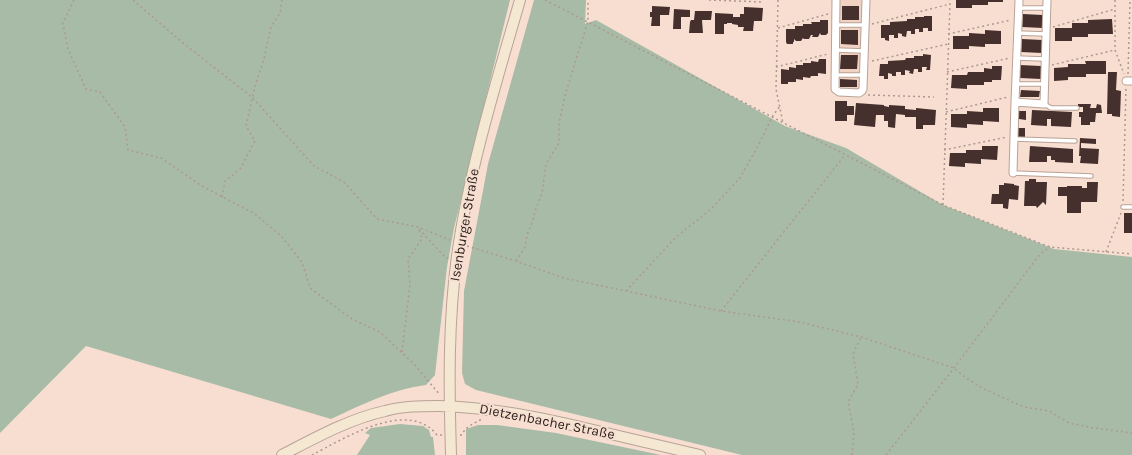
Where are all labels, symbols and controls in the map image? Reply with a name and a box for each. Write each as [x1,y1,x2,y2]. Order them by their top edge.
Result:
street label: Isenburger Straße [447,167,483,283]
street label: Dietzenbacher Straße [478,401,616,443]

